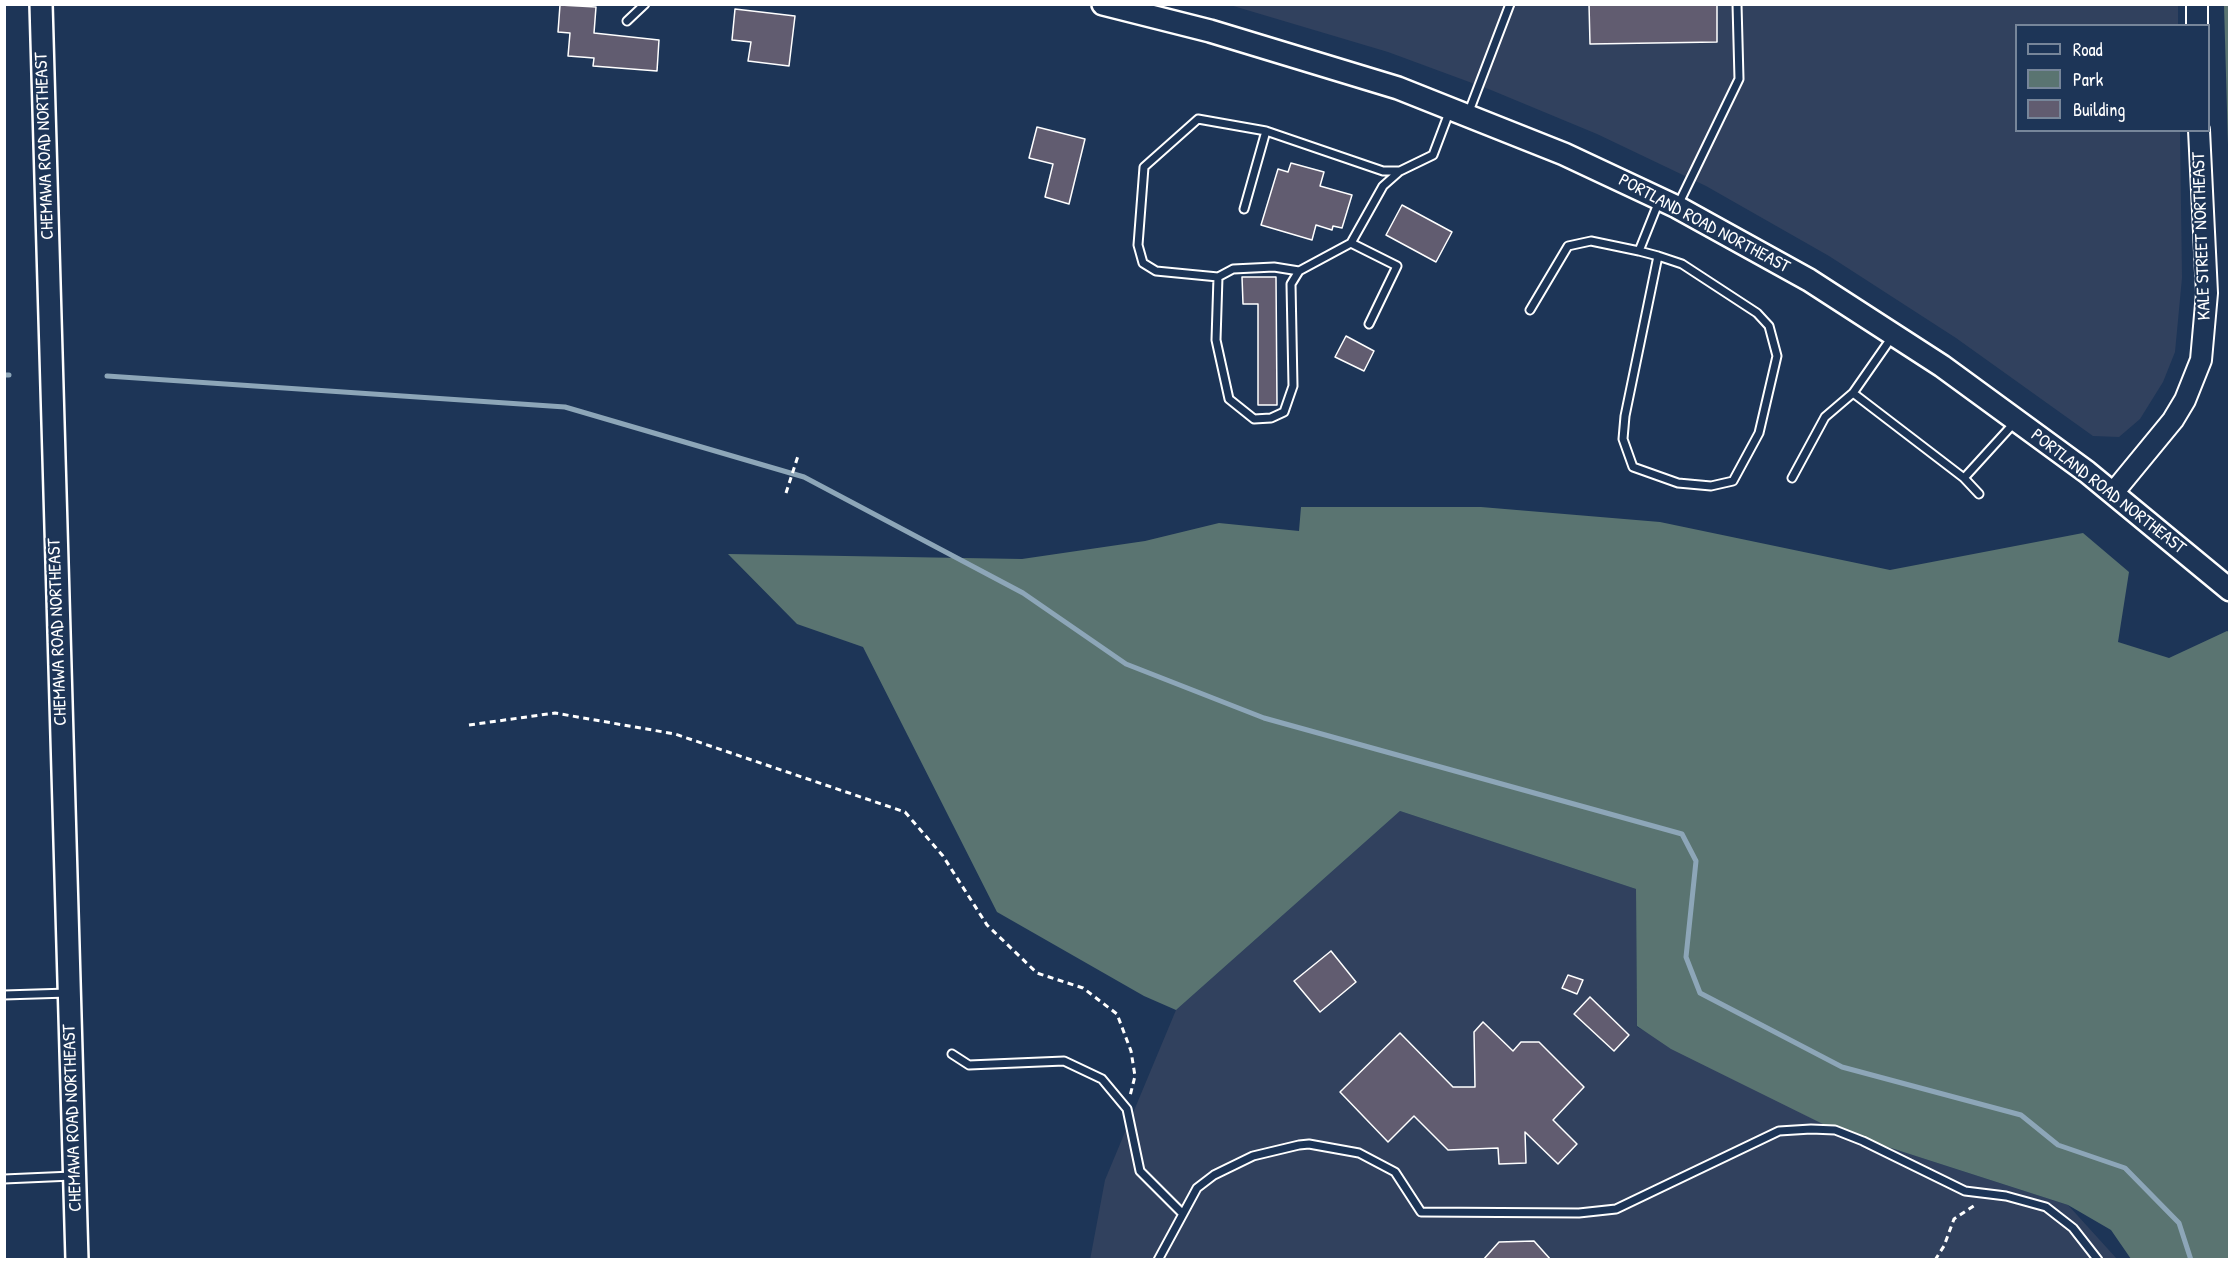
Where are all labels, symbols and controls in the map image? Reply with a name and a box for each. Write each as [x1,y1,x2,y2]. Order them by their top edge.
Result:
legend [2015,24,2210,132]
text: Road [2073,37,2103,62]
street label: CHEMAWA ROAD NORTHEAST [31,52,59,240]
text: Park [2073,67,2103,92]
text: Building [2073,97,2125,122]
street label: KALE STREET NORTHEAST [2188,151,2216,321]
street label: PORTLAND ROAD NORTHEAST [1615,170,1793,278]
street label: PORTLAND ROAD NORTHEAST [2026,425,2190,559]
street label: CHEMAWA ROAD NORTHEAST [44,538,72,726]
street label: CHEMAWA ROAD NORTHEAST [59,1024,87,1212]

